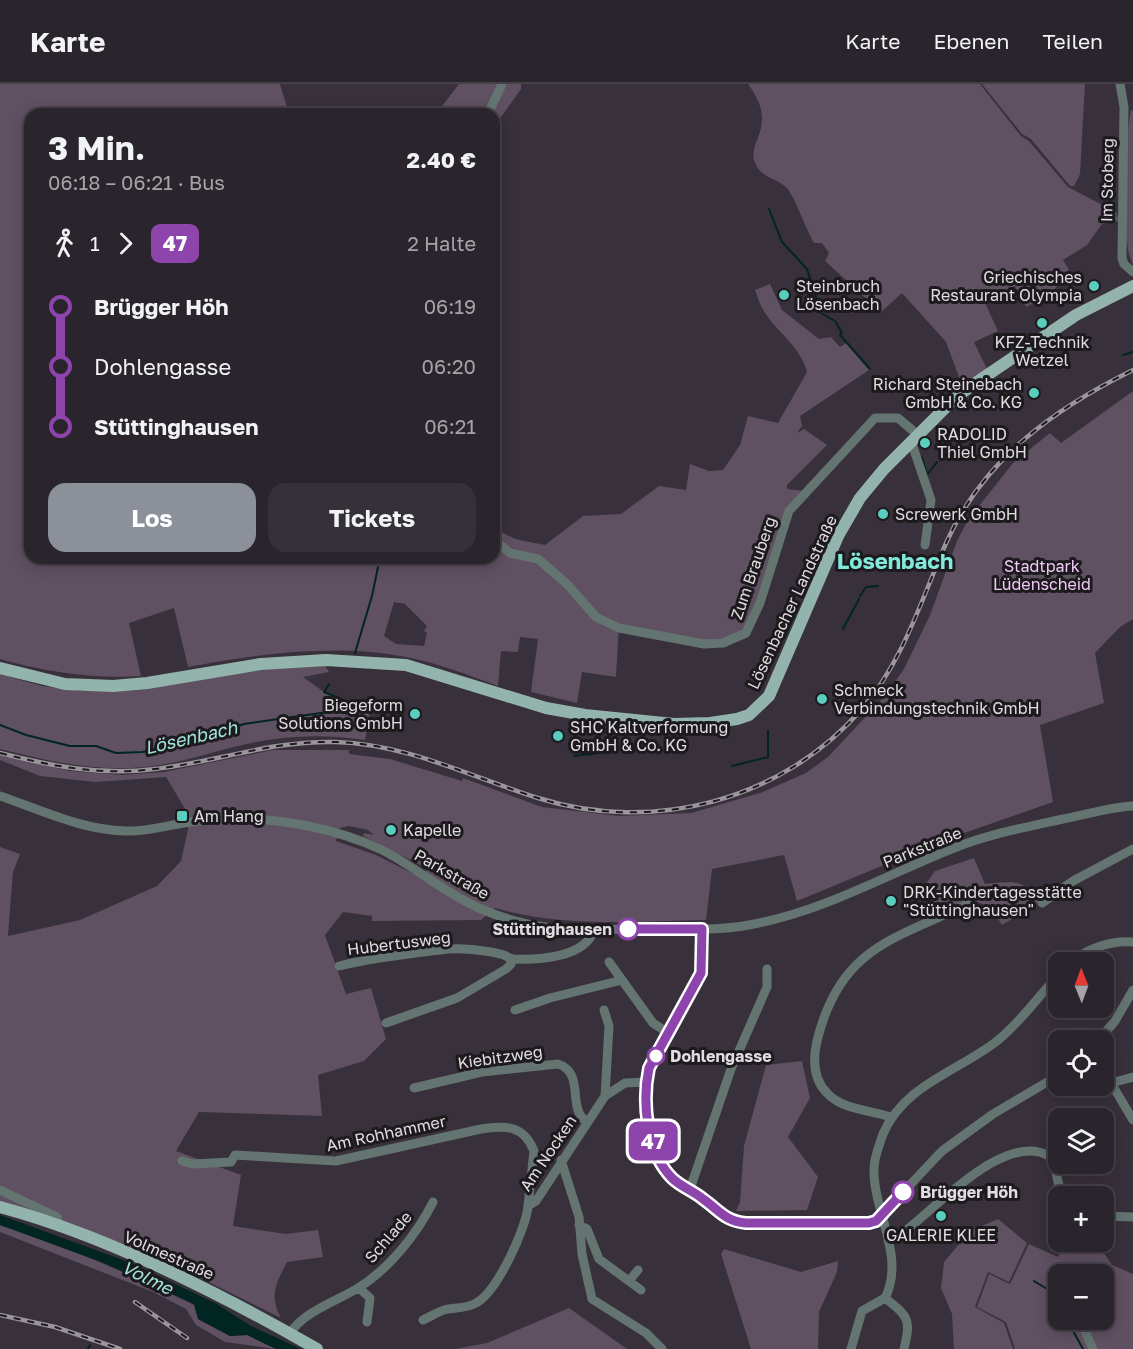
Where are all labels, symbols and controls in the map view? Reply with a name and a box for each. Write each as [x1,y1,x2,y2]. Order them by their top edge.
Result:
text: Karte [30,25,105,58]
text: Karte [845,28,901,54]
text: Ebenen [934,28,1009,54]
text: Teilen [1042,28,1103,54]
text: 3 Min. [48,128,145,167]
street label: Im Stoberg [1096,138,1118,222]
text: 2.40 € [406,146,476,173]
text: 06:18 – 06:21 · Bus [48,170,225,194]
icon: walk [48,227,81,260]
icon: forward [109,227,142,260]
text: 47 [163,230,187,256]
text: 1 [90,231,100,255]
text: 2 Halte [407,231,476,255]
place label: Griechisches Restaurant Olympia [930,267,1082,305]
place label: Steinbruch Lösenbach [796,276,880,314]
marker: Griechisches Restaurant Olympia [1087,279,1101,293]
marker: Steinbruch Lösenbach [777,288,791,302]
text: Brügger Höh [94,293,229,320]
text: 06:19 [424,294,476,318]
marker: KFZ-Technik Wetzel [1035,316,1049,330]
place label: KFZ-Technik Wetzel [994,332,1090,370]
text: Dohlengasse [94,353,231,380]
text: 06:20 [422,354,476,378]
place label: Richard Steinebach GmbH & Co. KG [873,374,1022,412]
marker: Richard Steinebach GmbH & Co. KG [1027,386,1041,400]
text: Stüttinghausen [94,413,258,440]
text: 06:21 [424,414,476,438]
place label: RADOLID Thiel GmbH [937,424,1027,462]
marker: RADOLID Thiel GmbH [918,436,932,450]
button: Los [48,483,256,552]
button: Tickets [268,483,476,552]
place label: Screwerk GmbH [895,504,1018,524]
marker: Screwerk GmbH [876,507,890,521]
street label: Lösenbacher Landstraße [743,512,841,692]
street label: Zum Brauberg [726,514,780,622]
district label: Lösenbach [837,547,953,574]
park label: Stadtpark Lüdenscheid [993,556,1091,594]
place label: Schmeck Verbindungstechnik GmbH [834,680,1040,718]
marker: Schmeck Verbindungstechnik GmbH [815,692,829,706]
place label: Biegeform Solutions GmbH [278,695,403,733]
marker: Biegeform Solutions GmbH [408,707,422,721]
water label: Lösenbach [142,716,240,758]
place label: SHC Kaltverformung GmbH & Co. KG [570,717,728,755]
marker: SHC Kaltverformung GmbH & Co. KG [551,729,565,743]
place label: Am Hang [194,806,264,826]
marker: Am Hang [175,809,189,823]
place label: Kapelle [403,820,461,840]
street label: Parkstraße [880,822,964,872]
marker: Kapelle [384,823,398,837]
street label: Parkstraße [411,845,493,903]
place label: DRK-Kindertagesstätte "Stüttinghausen" [903,882,1082,920]
marker: DRK-Kindertagesstätte "Stüttinghausen" [884,894,898,908]
marker: Stüttinghausen [617,918,639,940]
place label: Stüttinghausen [492,919,612,939]
street label: Hubertusweg [346,927,452,959]
north arrow [1048,952,1114,1018]
map controls [1048,952,1114,1330]
button: locate [1048,1030,1114,1096]
street label: Kiebitzweg [456,1041,544,1073]
place label: Dohlengasse [670,1046,772,1066]
marker: Dohlengasse [647,1047,665,1065]
button: layers [1048,1108,1114,1174]
street label: Am Rohhammer [324,1111,448,1155]
street label: Am Nocken [515,1111,581,1195]
line badge: 47 [626,1122,680,1160]
text: 47 [641,1128,665,1154]
marker: Brügger Höh [892,1181,914,1203]
place label: Brügger Höh [920,1182,1018,1202]
button: + [1048,1186,1114,1252]
street label: Schlade [360,1207,416,1267]
marker: GALERIE KLEE [934,1209,948,1223]
place label: GALERIE KLEE [886,1225,996,1245]
street label: Volmestraße [121,1227,217,1283]
water label: Volme [118,1256,176,1300]
button: − [1048,1264,1114,1330]

